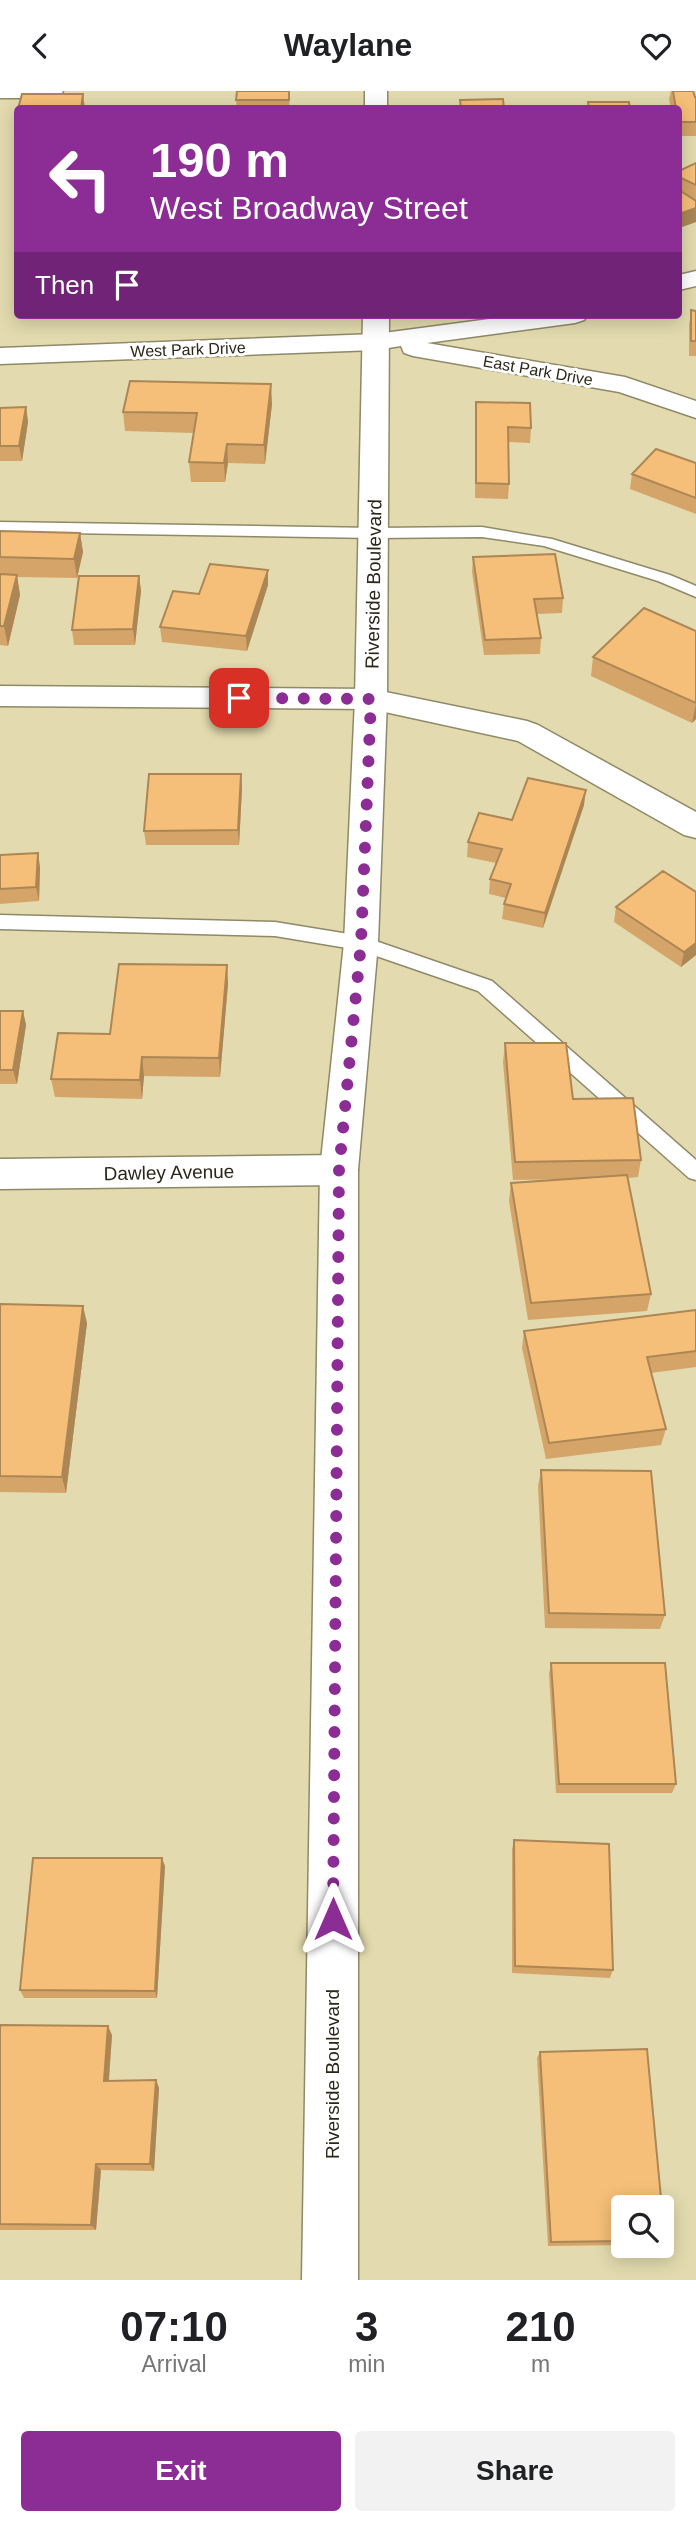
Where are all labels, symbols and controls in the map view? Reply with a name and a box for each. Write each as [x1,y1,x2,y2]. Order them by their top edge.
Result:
icon: back [21,27,59,65]
text: Waylane [284,27,412,63]
icon: heart [637,27,675,65]
icon: left [35,133,126,224]
text: 190 m [150,133,289,187]
text: West Broadway Street [150,190,468,226]
icon: arrive [108,266,146,304]
text: Then [35,270,94,300]
street label: West Park Drive [130,339,246,360]
street label: East Park Drive [482,352,594,389]
street label: Riverside Boulevard [362,499,385,669]
pin [209,668,269,728]
icon: arrive [220,679,258,717]
street label: Dawley Avenue [104,1161,234,1184]
position arrow [296,1882,370,1956]
street label: Riverside Boulevard [322,1989,343,2159]
map controls [611,2195,674,2258]
button: search [611,2195,674,2258]
text: 07:10 [120,2303,228,2350]
text: 3 [355,2303,378,2350]
text: 210 [506,2303,576,2350]
text: Arrival [141,2351,207,2377]
text: min [348,2351,385,2377]
text: m [531,2351,550,2377]
button: Exit [21,2431,341,2511]
button: Share [355,2431,675,2511]

